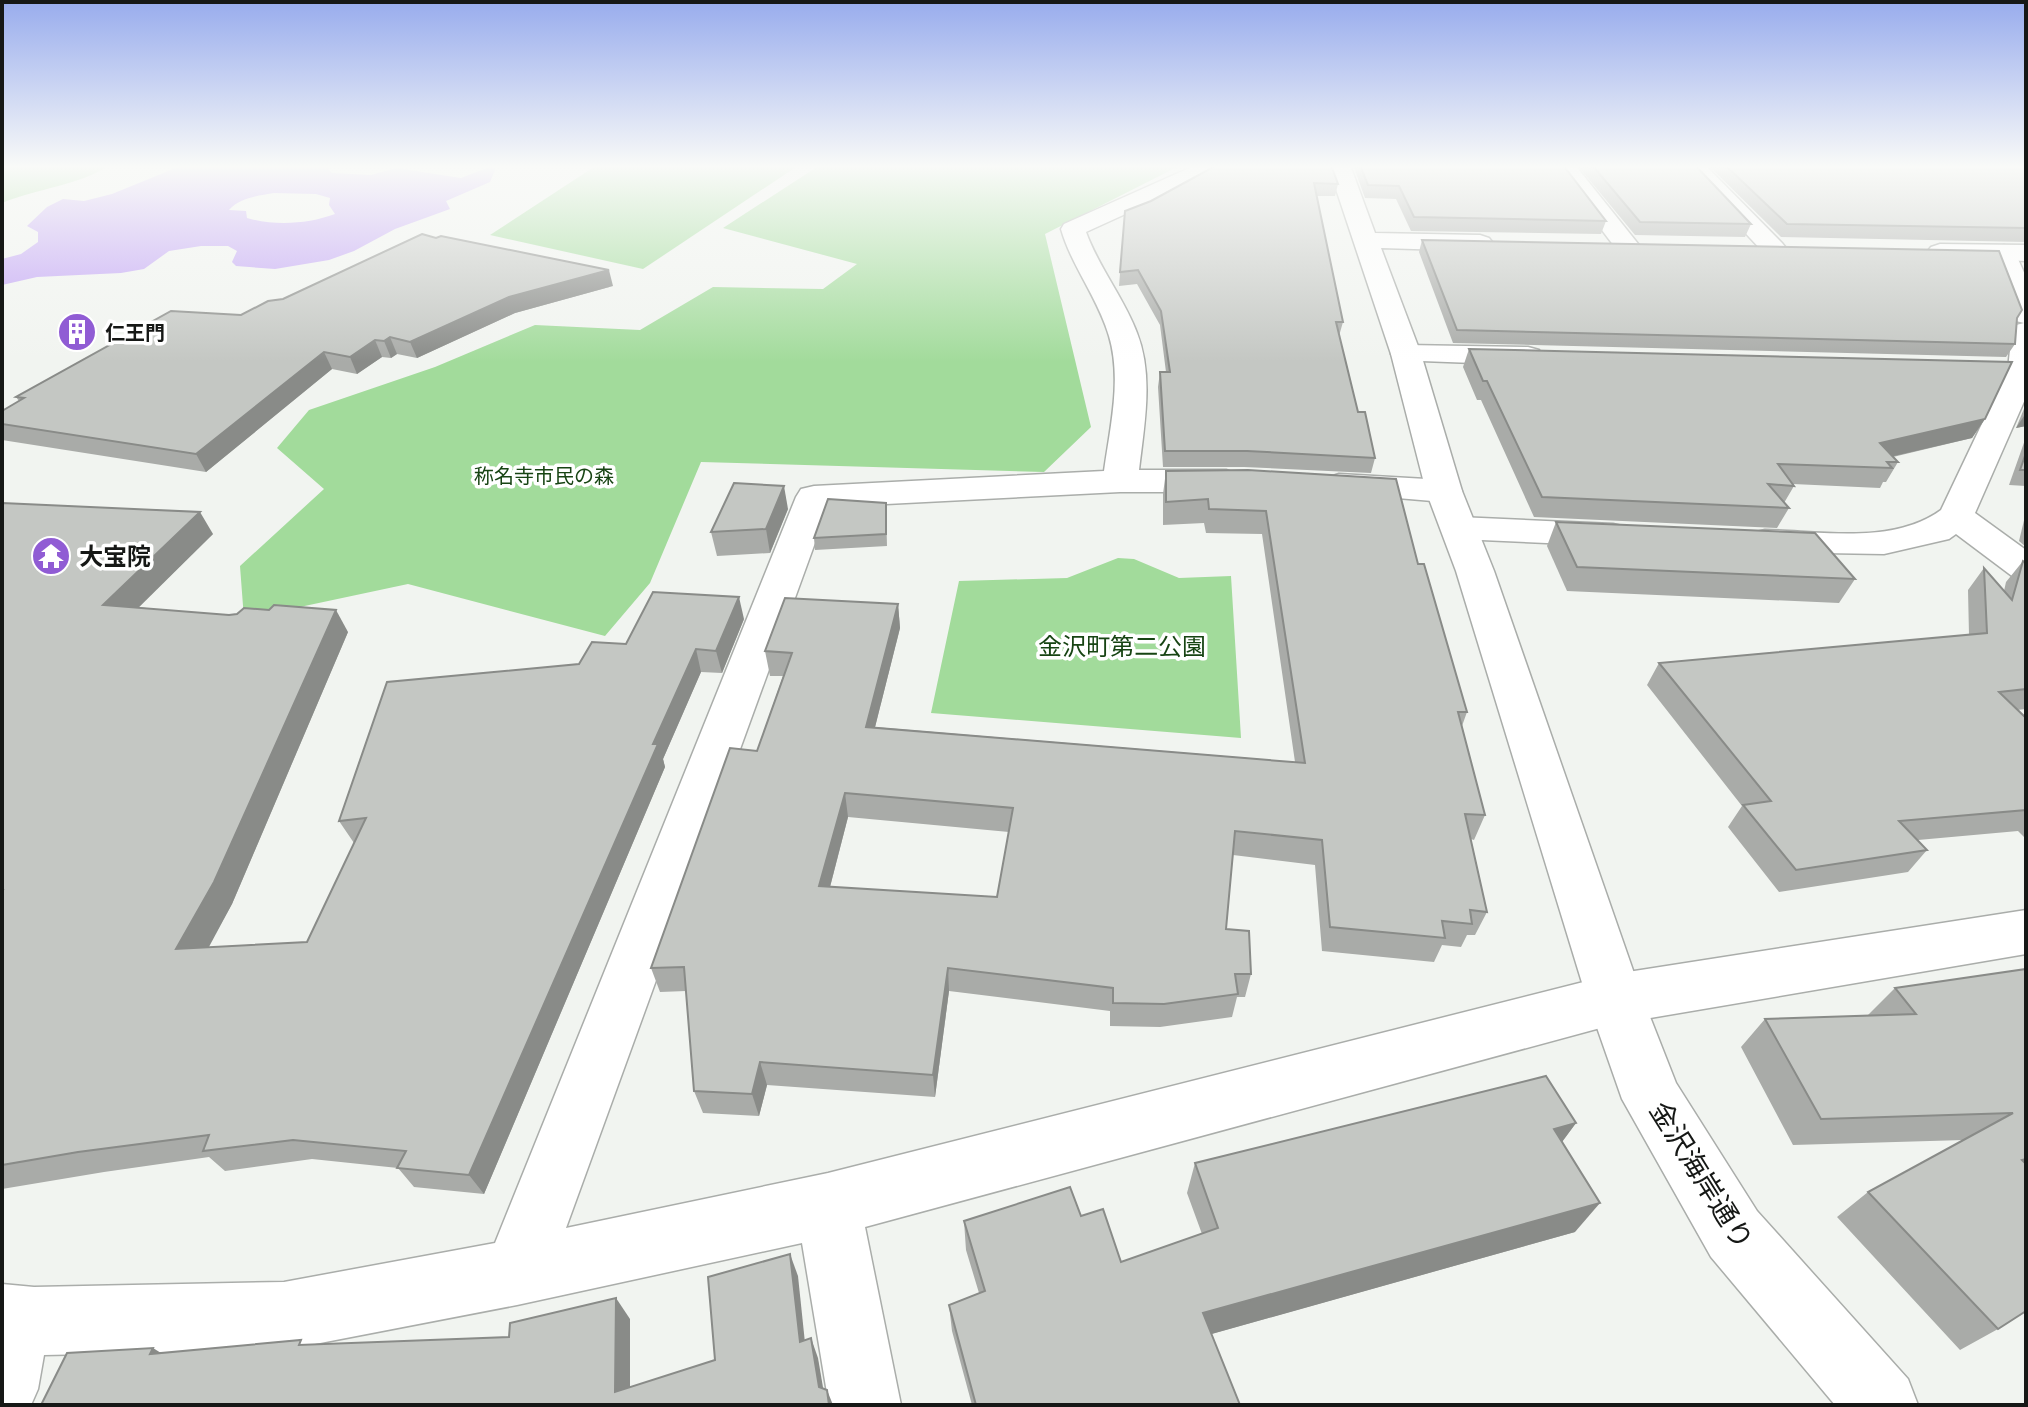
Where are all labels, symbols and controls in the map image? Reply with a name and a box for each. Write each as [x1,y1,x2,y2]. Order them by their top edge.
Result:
building icon: 仁王門 [56,311,98,353]
place label: 仁王門 [105,320,165,345]
park label: 称名寺市民の森 [474,463,614,488]
temple icon: 大宝院 [30,535,72,577]
place label: 大宝院 [79,541,151,571]
park label: 金沢町第二公園 [1038,631,1206,661]
street label: 金沢海岸通り [1643,1094,1761,1256]

